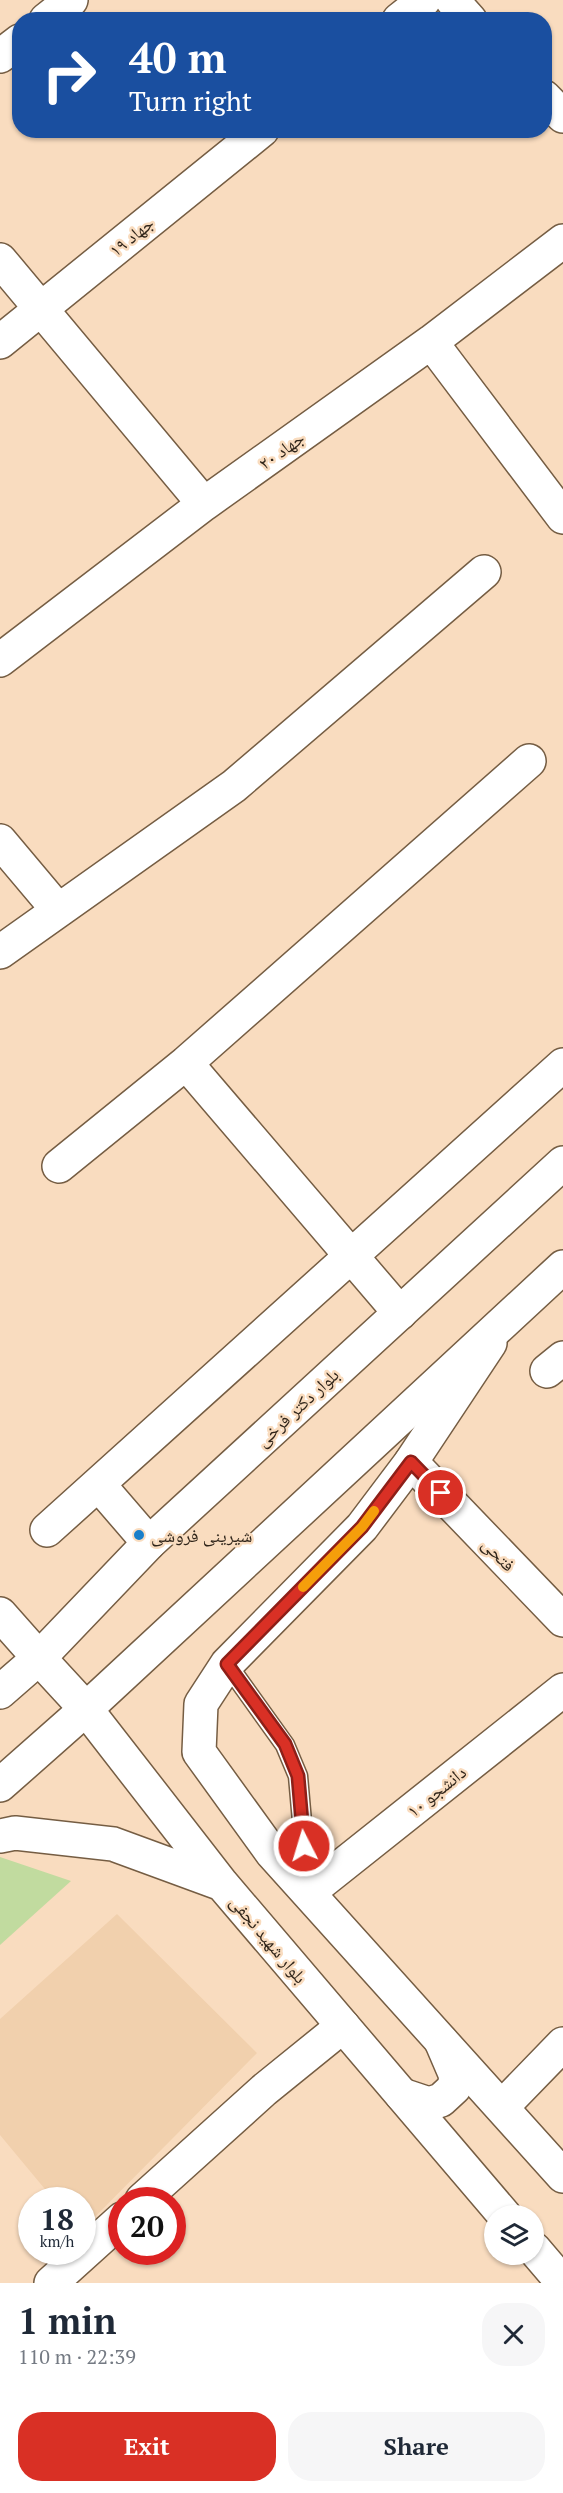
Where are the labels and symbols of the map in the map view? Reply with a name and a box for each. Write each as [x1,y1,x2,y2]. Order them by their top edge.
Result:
street label: جهاد ۱۹ [104,211,158,261]
street label: جهاد ۲۰ [253,425,309,475]
street label: بلوار دکتر فرخی [250,1362,344,1452]
pin [415,1467,466,1518]
place label: شیرینی فروشی [151,1523,252,1547]
marker: شیرینی فروشی [132,1528,146,1542]
street label: فتحی [477,1532,521,1576]
street label: دانشجو ۱۰ [401,1760,471,1822]
position arrow [272,1814,336,1878]
street label: بلوار شهید نجفی [225,1890,313,1988]
speed limit sign: 20 [108,2187,186,2265]

